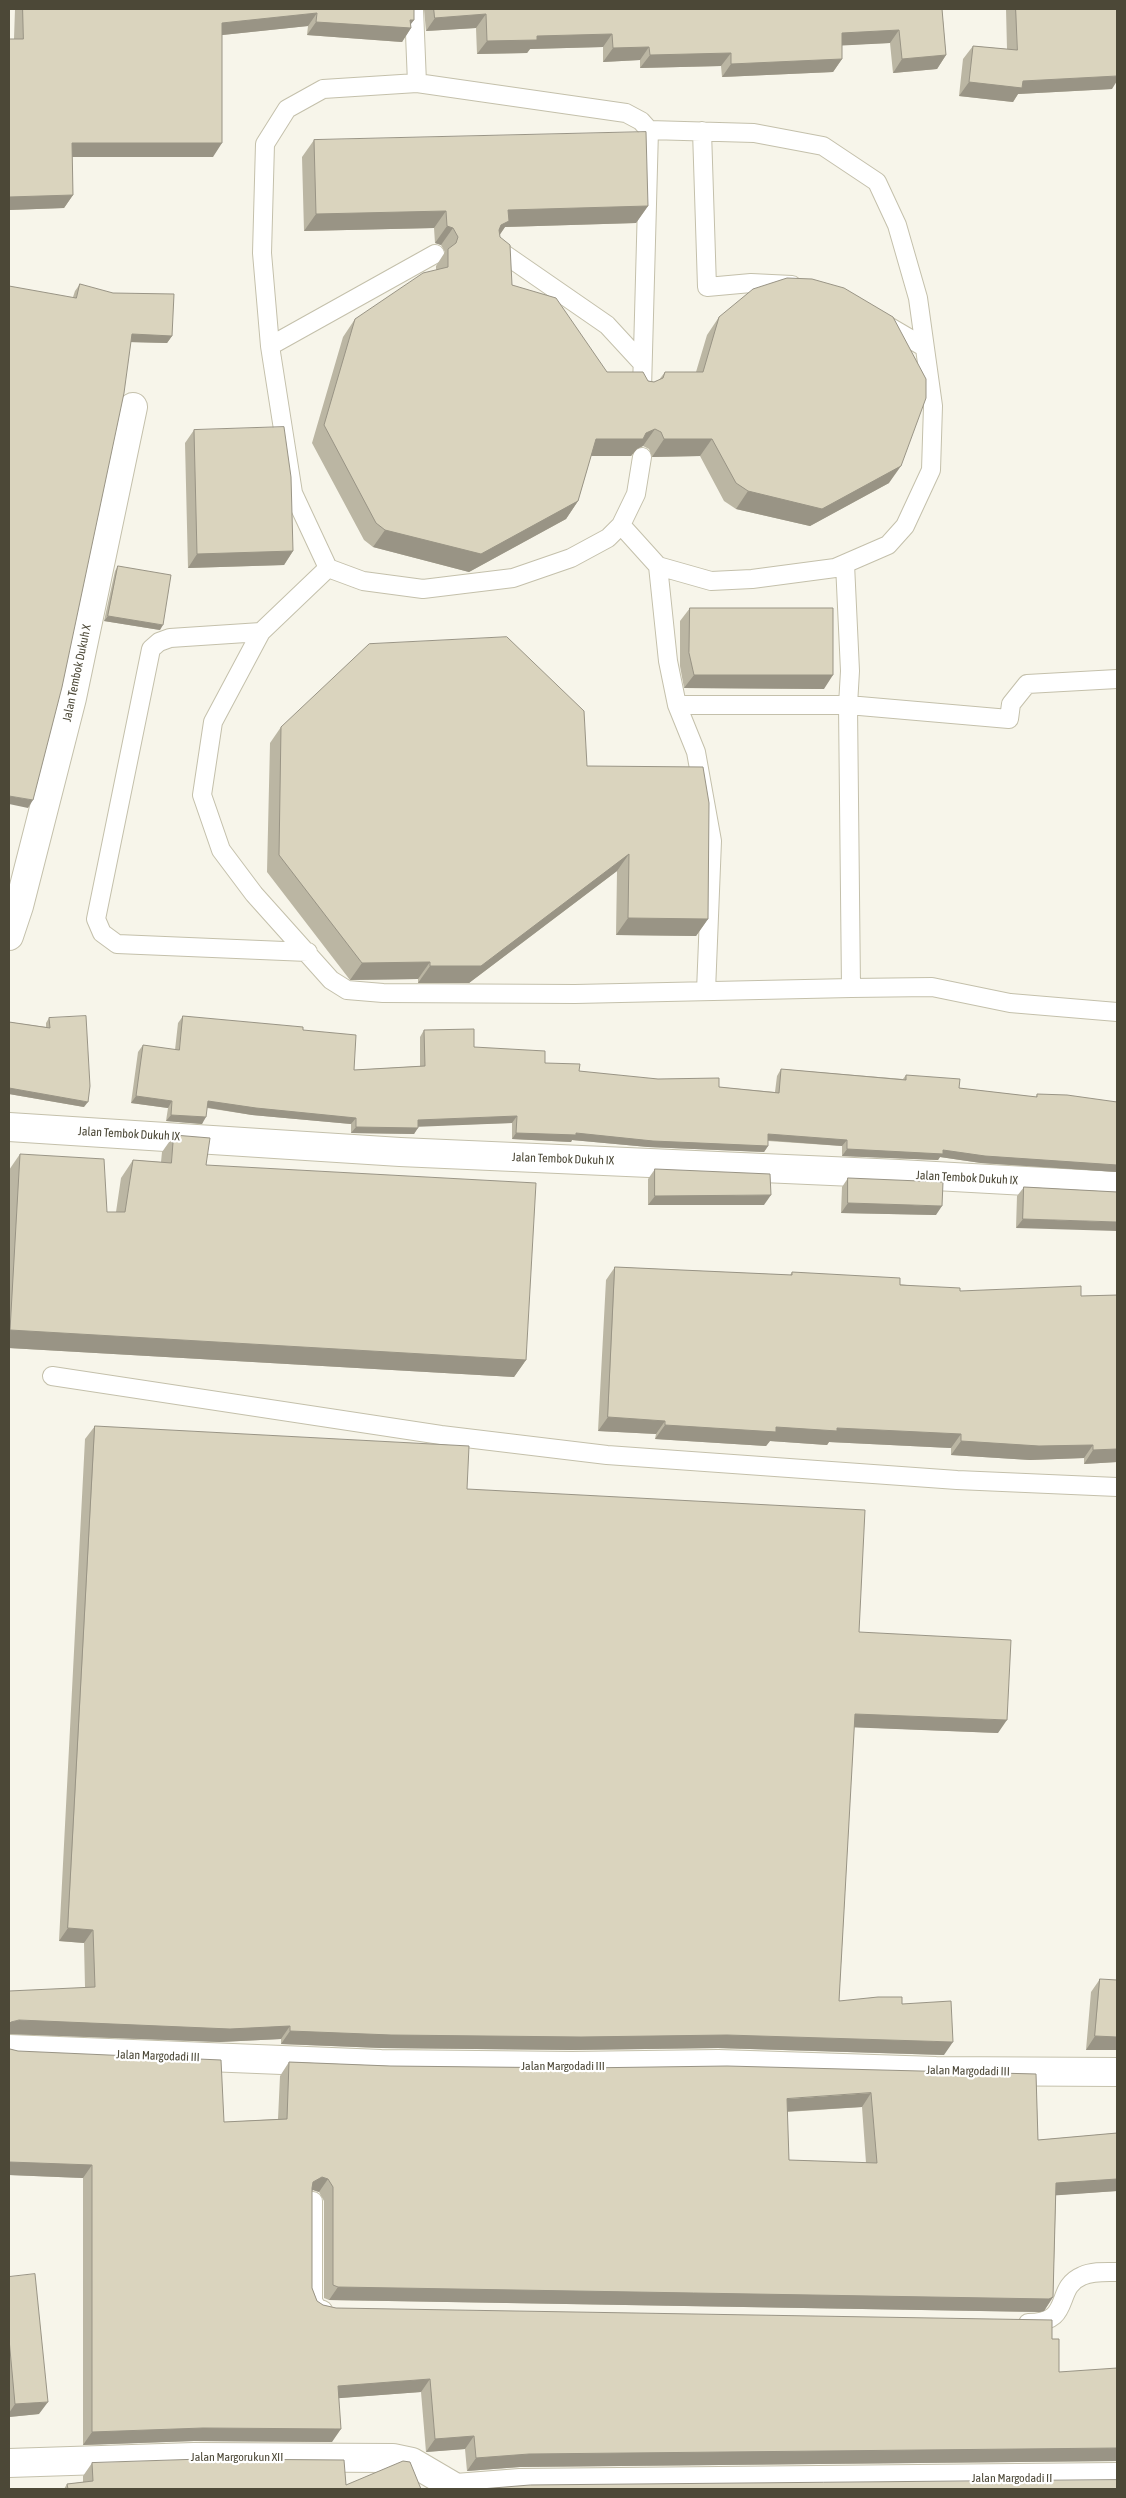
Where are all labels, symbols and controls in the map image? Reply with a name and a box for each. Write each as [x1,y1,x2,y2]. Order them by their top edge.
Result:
street label: Jalan Tembok Dukuh X [60,623,94,723]
street label: Jalan Tembok Dukuh IX [78,1124,180,1144]
street label: Jalan Tembok Dukuh IX [512,1150,614,1168]
street label: Jalan Tembok Dukuh IX [916,1168,1018,1188]
street label: Jalan Margodadi III [116,2047,200,2065]
street label: Jalan Margodadi III [521,2059,605,2073]
street label: Jalan Margodadi III [926,2063,1010,2079]
street label: Jalan Margorukun XII [191,2450,283,2464]
street label: Jalan Margodadi II [972,2471,1052,2485]

